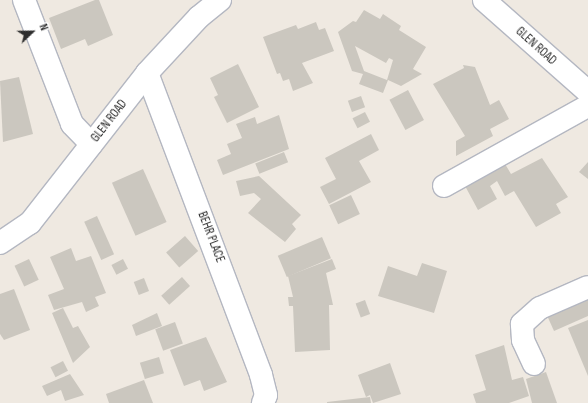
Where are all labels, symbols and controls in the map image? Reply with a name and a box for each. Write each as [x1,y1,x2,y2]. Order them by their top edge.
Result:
north arrow [12,12,52,52]
text: N [36,22,51,32]
street label: GLEN ROAD [512,24,560,68]
street label: GLEN ROAD [88,97,130,145]
street label: BEHR PLACE [194,209,228,265]

